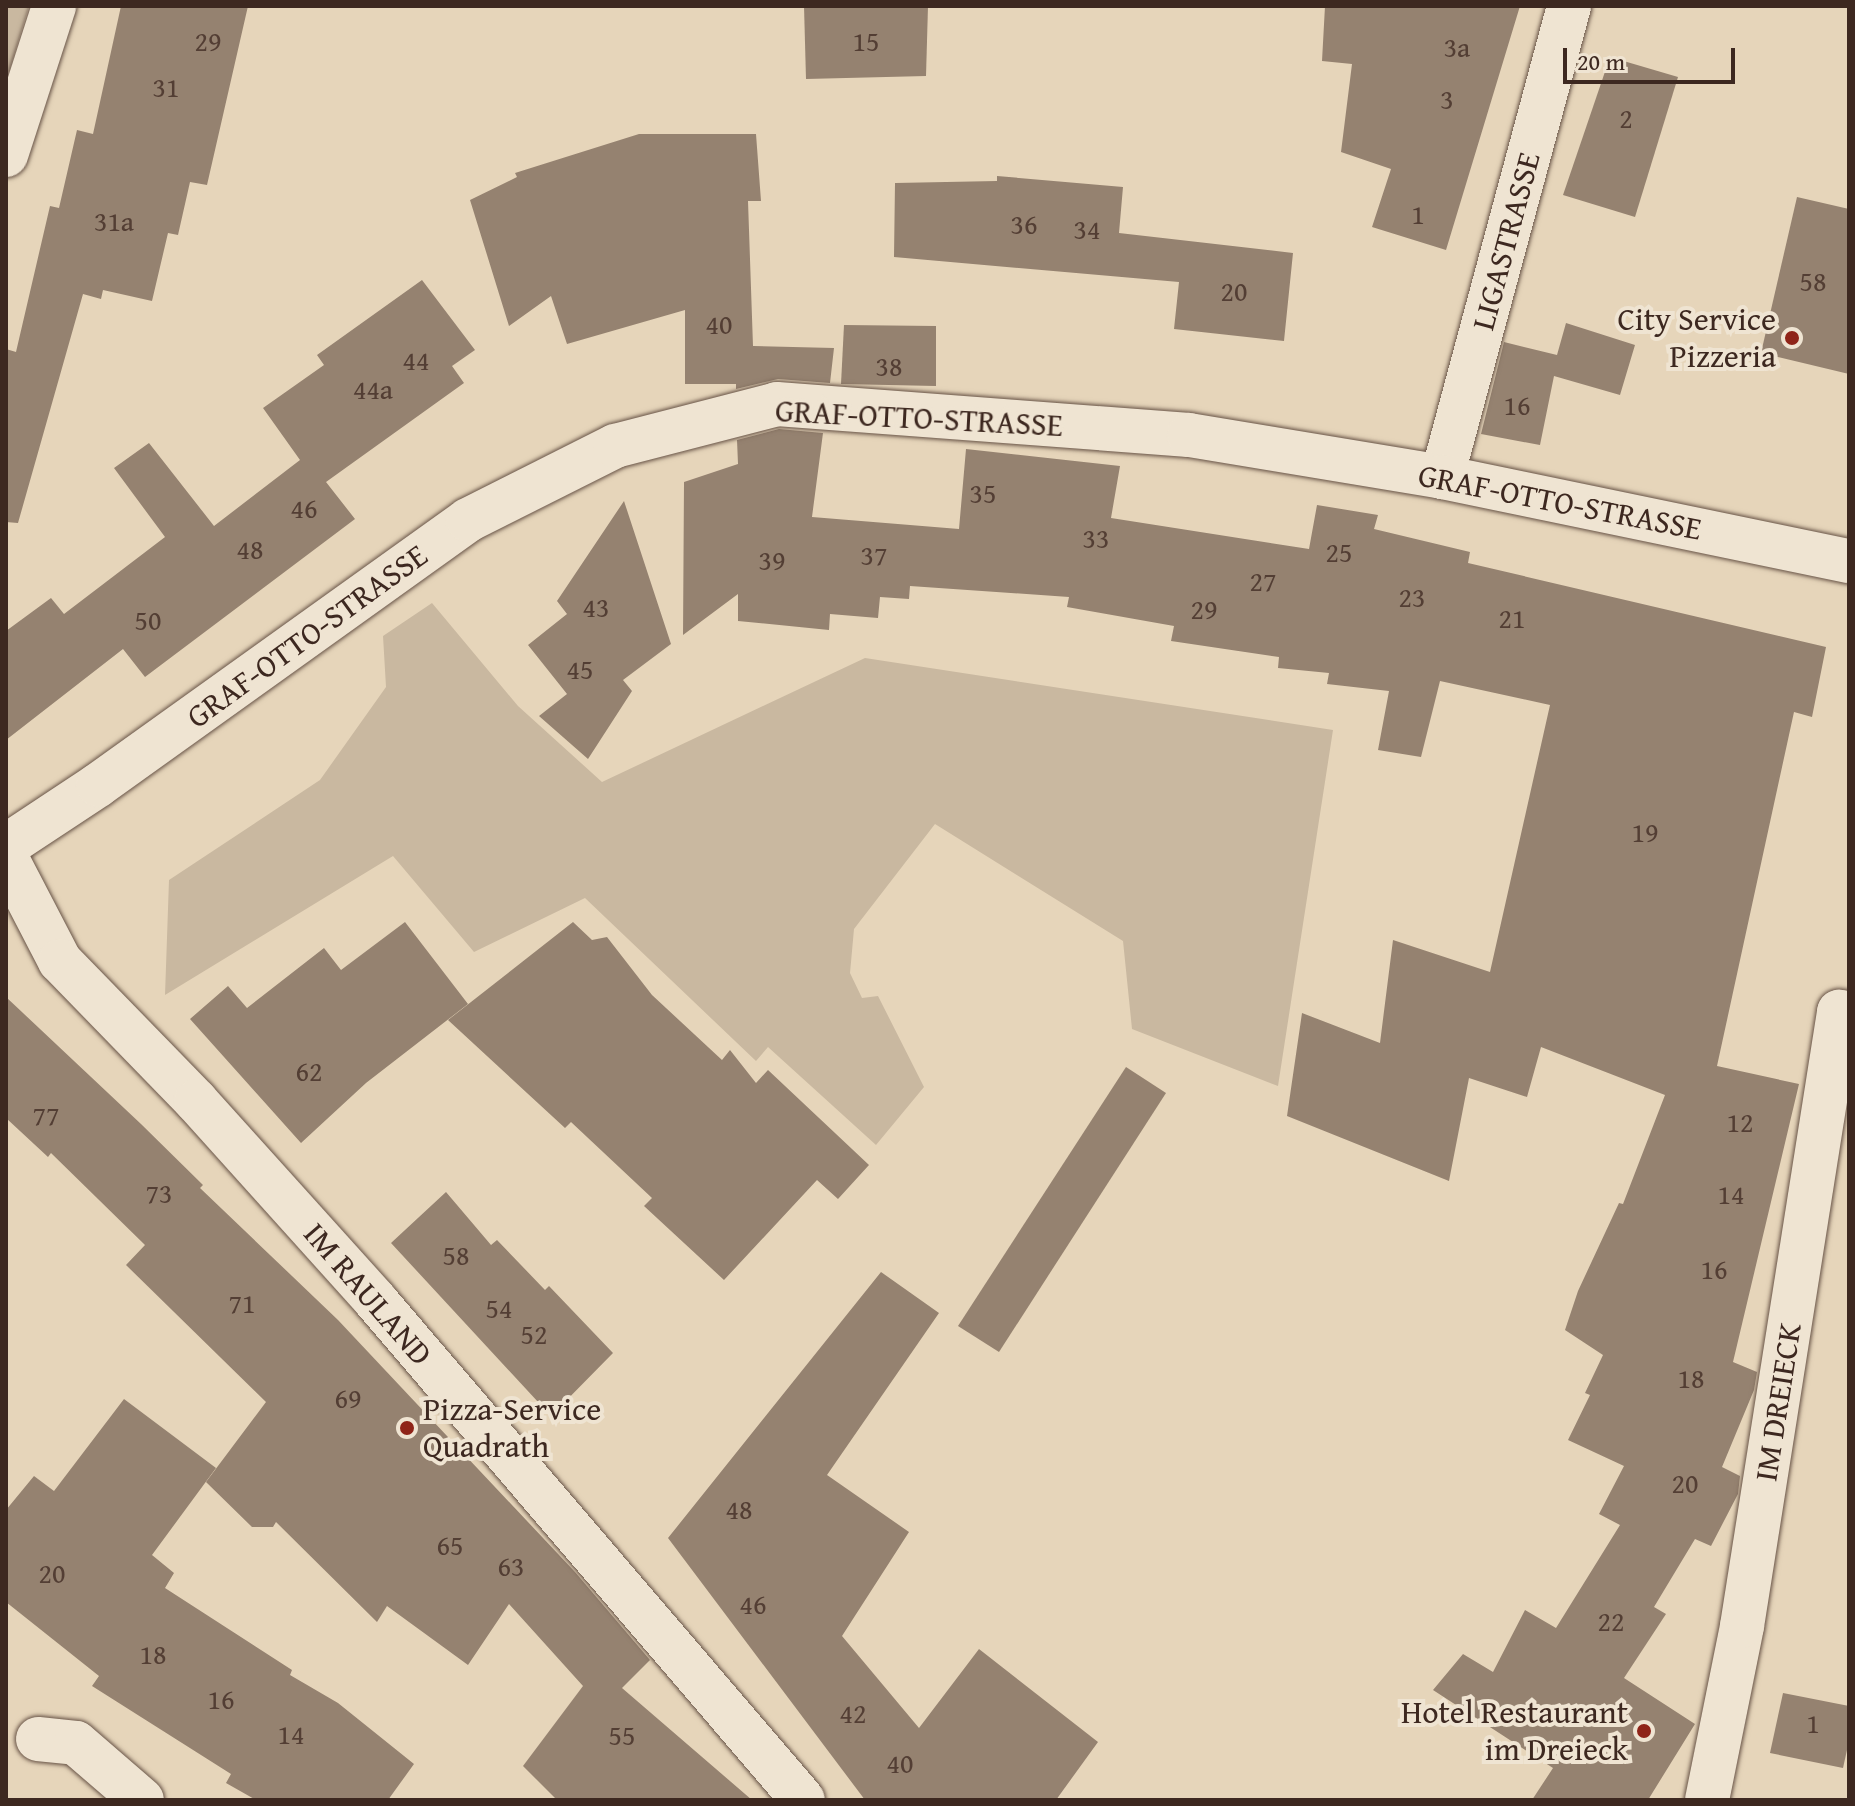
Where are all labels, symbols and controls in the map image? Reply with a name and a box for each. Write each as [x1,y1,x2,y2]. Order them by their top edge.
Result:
house number: 29 [195,24,221,58]
house number: 15 [853,24,879,58]
house number: 3a [1444,30,1470,64]
scale bar [1567,32,1739,82]
text: 20 m [1577,44,1625,79]
house number: 31 [153,70,179,104]
house number: 3 [1440,82,1454,116]
house number: 2 [1619,101,1633,135]
street label: LIGASTRASSE [1464,148,1548,334]
house number: 1 [1411,197,1425,231]
house number: 31a [94,204,134,238]
house number: 36 [1011,207,1037,241]
house number: 34 [1074,212,1100,246]
house number: 58 [1800,264,1826,298]
house number: 20 [1221,274,1247,308]
place label: City Service Pizzeria [1617,301,1776,376]
house number: 40 [706,307,732,341]
marker: City Service Pizzeria [1783,329,1801,347]
house number: 44 [403,343,429,377]
house number: 38 [876,349,902,383]
house number: 44a [353,372,393,406]
house number: 16 [1504,388,1530,422]
street label: GRAF-OTTO-STRASSE [774,391,1064,445]
street label: GRAF-OTTO-STRASSE [1415,456,1705,548]
house number: 35 [970,476,996,510]
house number: 46 [291,491,317,525]
house number: 33 [1083,521,1109,555]
house number: 48 [237,532,263,566]
house number: 25 [1326,535,1352,569]
street label: GRAF-OTTO-STRASSE [179,536,435,736]
house number: 37 [861,538,887,572]
house number: 39 [759,543,785,577]
house number: 27 [1250,564,1276,598]
house number: 23 [1399,580,1425,614]
house number: 43 [583,590,609,624]
house number: 29 [1191,592,1217,626]
house number: 21 [1499,601,1525,635]
house number: 50 [135,603,161,637]
house number: 45 [567,652,593,686]
house number: 19 [1632,815,1658,849]
house number: 62 [296,1054,322,1088]
house number: 77 [33,1098,59,1132]
house number: 12 [1727,1105,1753,1139]
house number: 73 [146,1176,172,1210]
house number: 14 [1718,1177,1744,1211]
street label: IM RAULAND [296,1215,440,1373]
house number: 58 [443,1238,469,1272]
house number: 16 [1701,1252,1727,1286]
house number: 71 [229,1286,255,1320]
house number: 54 [486,1291,512,1325]
house number: 52 [521,1317,547,1351]
street label: IM DREIECK [1747,1320,1809,1484]
house number: 18 [1678,1361,1704,1395]
house number: 69 [335,1381,361,1415]
place label: Pizza-Service Quadrath [423,1391,601,1466]
marker: Pizza-Service Quadrath [398,1419,416,1437]
house number: 20 [1672,1466,1698,1500]
house number: 48 [726,1492,752,1526]
house number: 65 [437,1528,463,1562]
house number: 63 [498,1549,524,1583]
house number: 20 [39,1556,65,1590]
house number: 46 [740,1587,766,1621]
house number: 22 [1598,1604,1624,1638]
house number: 18 [140,1637,166,1671]
house number: 16 [208,1682,234,1716]
place label: Hotel Restaurant im Dreieck [1401,1694,1628,1769]
house number: 42 [840,1696,866,1730]
house number: 1 [1806,1706,1820,1740]
house number: 14 [278,1717,304,1751]
house number: 55 [609,1718,635,1752]
marker: Hotel Restaurant im Dreieck [1635,1722,1653,1740]
house number: 40 [887,1746,913,1780]

